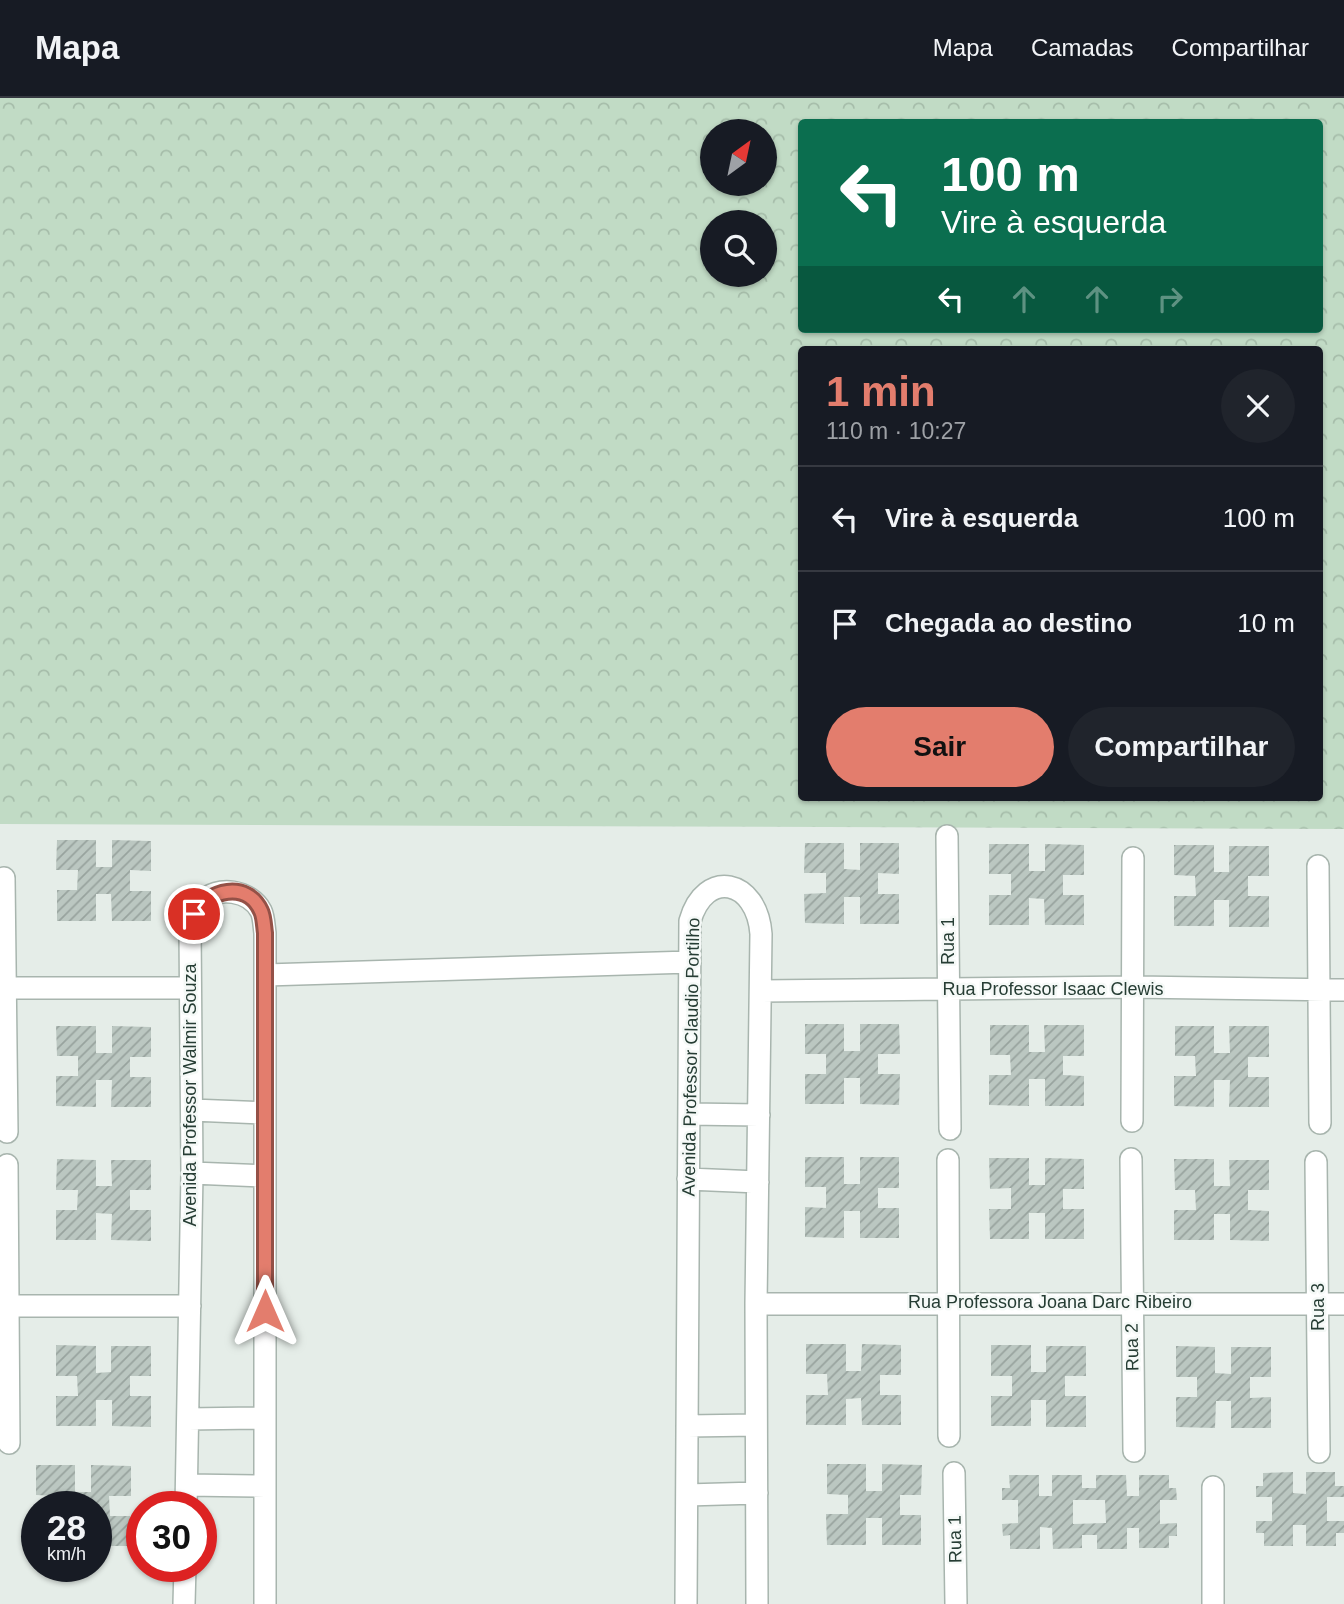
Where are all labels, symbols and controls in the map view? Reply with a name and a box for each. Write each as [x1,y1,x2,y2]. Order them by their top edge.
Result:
text: Mapa [35,29,119,66]
text: Mapa [933,34,993,61]
text: Camadas [1031,34,1134,61]
text: Compartilhar [1172,34,1309,61]
north arrow [700,119,777,196]
map controls [700,119,777,287]
icon: left [826,147,917,238]
text: 100 m [941,147,1080,201]
text: Vire à esquerda [941,204,1166,240]
button: search [700,210,777,287]
icon: left [932,280,970,318]
icon: ahead [1005,280,1043,318]
icon: ahead [1078,280,1116,318]
icon: right [1151,280,1189,318]
text: 1 min [826,368,936,415]
button: close [1221,369,1295,443]
text: 110 m · 10:27 [826,418,966,444]
icon: left [826,500,864,538]
text: Vire à esquerda [885,503,1078,533]
text: 100 m [1223,503,1295,533]
icon: arrive [826,605,864,643]
text: Chegada ao destino [885,608,1132,638]
text: 10 m [1237,608,1295,638]
button: Sair [826,707,1054,787]
button: Compartilhar [1068,707,1295,787]
pin [164,884,224,944]
icon: arrive [175,895,213,933]
street label: Avenida Professor Claudio Portilho [679,917,703,1197]
street label: Rua 1 [938,917,958,965]
street label: Avenida Professor Walmir Souza [180,962,200,1227]
street label: Rua Professor Isaac Clewis [942,979,1164,999]
position arrow [228,1274,302,1348]
street label: Rua 3 [1308,1283,1328,1331]
street label: Rua Professora Joana Darc Ribeiro [908,1292,1192,1312]
street label: Rua 2 [1122,1323,1142,1371]
speed limit sign: 30 [126,1491,217,1582]
text: 28 [47,1508,86,1547]
street label: Rua 1 [945,1515,965,1563]
text: km/h [47,1544,86,1564]

